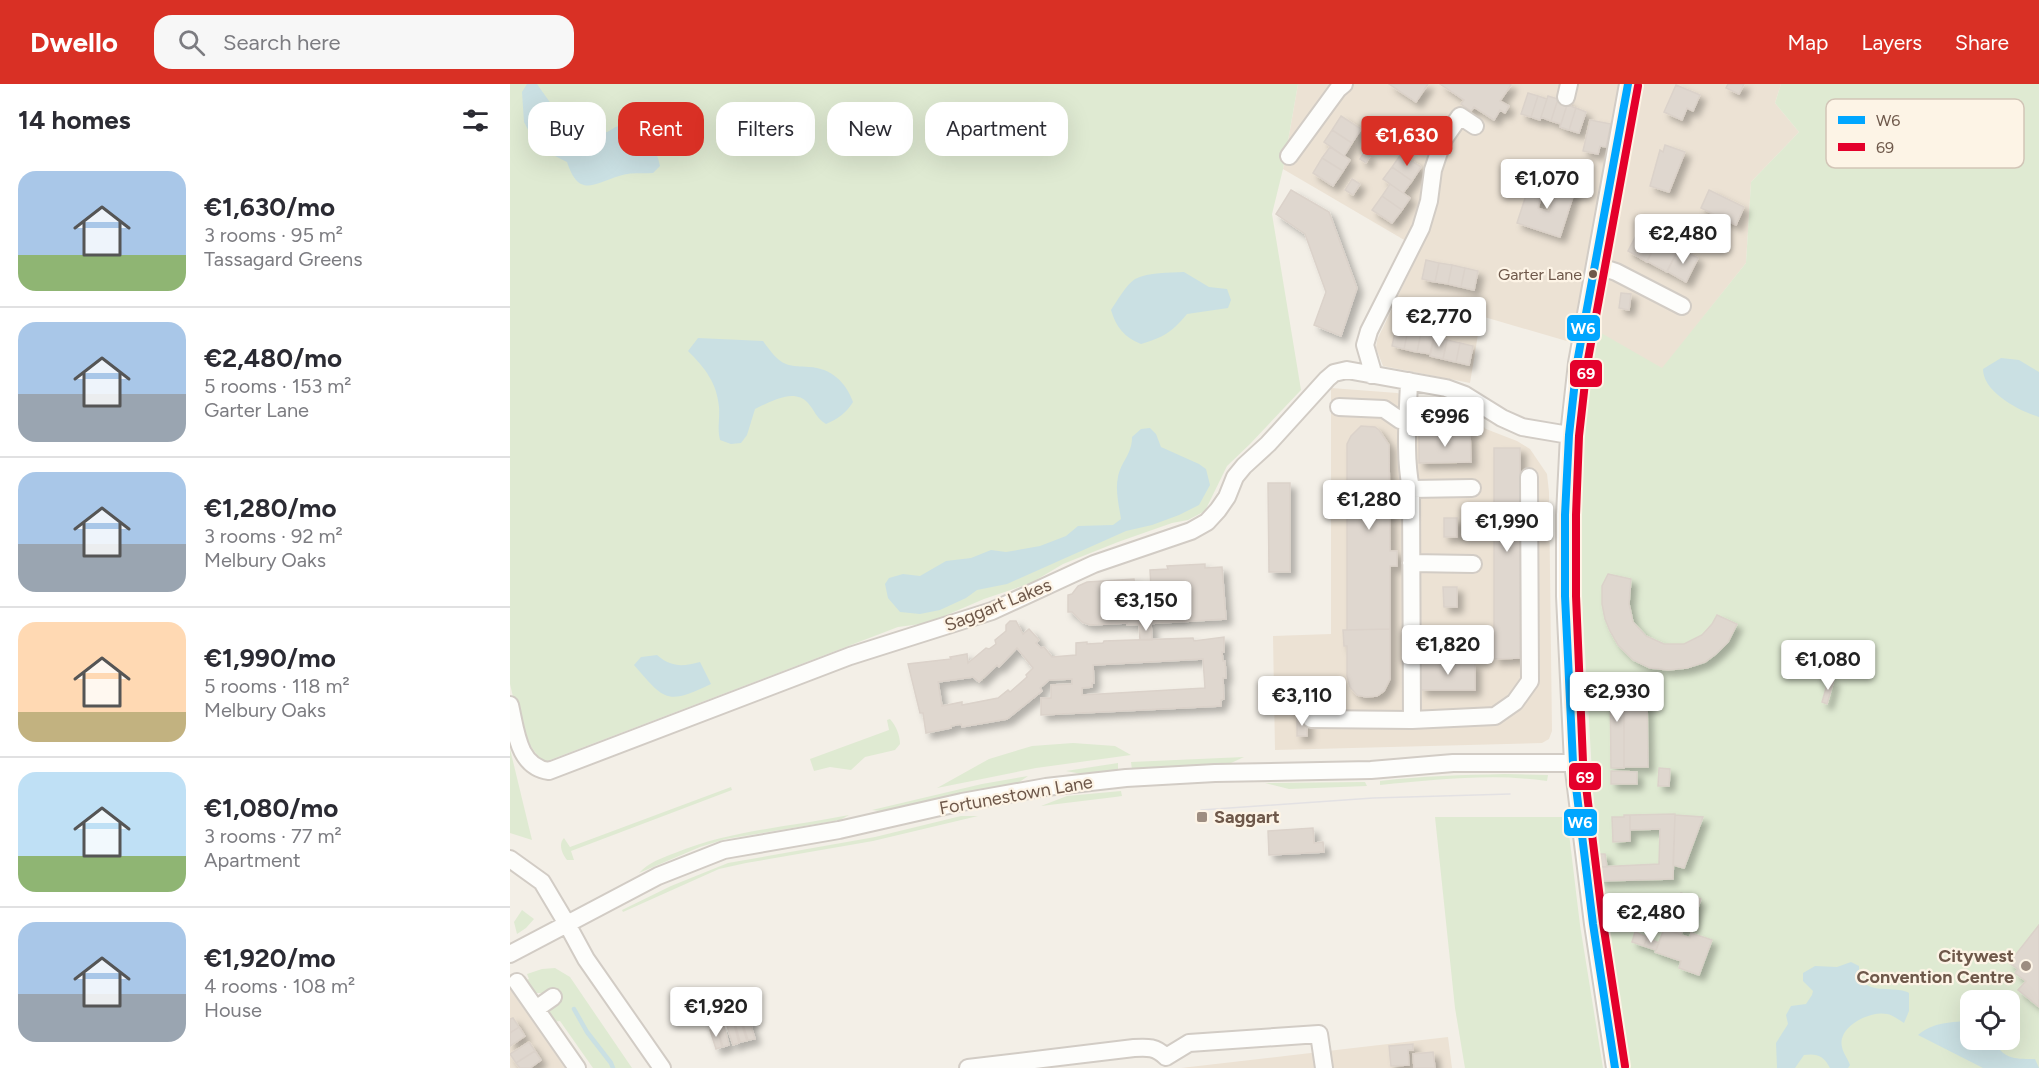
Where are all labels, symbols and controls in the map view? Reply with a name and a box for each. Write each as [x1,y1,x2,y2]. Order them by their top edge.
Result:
search box [154,15,574,69]
text: Dwello [30,25,118,59]
icon: search [175,26,208,59]
text: Search here [223,29,341,56]
text: Map [1788,30,1828,55]
text: Layers [1861,30,1922,55]
text: Share [1955,30,2009,55]
legend [1826,99,2024,168]
chip: Buy [528,102,606,156]
chip: Rent [618,102,704,156]
chip: Filters [716,102,815,156]
chip: New [827,102,913,156]
chip: Apartment [925,102,1068,156]
text: 14 homes [18,104,131,136]
icon: filters [459,104,492,137]
text: W6 [1876,111,1900,130]
pin: €1,630 [1358,116,1456,167]
text: €1,630 [1375,123,1439,147]
text: 69 [1876,138,1894,157]
pin: €1,070 [1498,159,1596,210]
text: €1,070 [1515,166,1579,190]
text: €1,630/mo [204,191,335,223]
icon: home [66,195,138,267]
pin: €2,480 [1634,214,1732,265]
text: €2,480 [1649,221,1717,245]
text: 3 rooms · 95 m² [204,223,343,247]
text: Tassagard Greens [204,247,362,271]
place label: Garter Lane [1498,265,1582,284]
marker: Garter Lane [1587,268,1599,280]
pin: €2,770 [1390,297,1488,348]
text: €2,770 [1406,304,1472,328]
line badge: W6 [1566,314,1601,342]
text: W6 [1570,319,1596,338]
text: €2,480/mo [204,342,342,374]
icon: home [66,346,138,418]
line badge: 69 [1569,359,1603,388]
text: 69 [1577,364,1595,383]
text: 5 rooms · 153 m² [204,374,352,398]
pin: €996 [1409,397,1481,448]
text: Garter Lane [204,398,309,422]
text: €996 [1421,404,1469,428]
pin: €1,280 [1320,480,1418,531]
text: €1,280 [1337,487,1401,511]
text: €1,280/mo [204,492,337,524]
icon: home [66,496,138,568]
pin: €1,990 [1458,502,1556,553]
text: €1,990 [1475,509,1539,533]
text: 3 rooms · 92 m² [204,524,343,548]
text: Melbury Oaks [204,548,326,572]
street label: Saggart Lakes [941,574,1055,636]
pin: €3,150 [1097,581,1195,632]
text: €3,150 [1114,588,1178,612]
pin: €1,820 [1399,625,1497,676]
text: €1,820 [1416,632,1480,656]
pin: €1,080 [1779,640,1877,691]
text: €1,990/mo [204,642,336,674]
icon: home [66,646,138,718]
text: €1,080 [1795,647,1861,671]
pin: €2,930 [1568,672,1666,723]
text: 5 rooms · 118 m² [204,674,350,698]
pin: €3,110 [1253,676,1351,727]
text: €2,930 [1584,679,1650,703]
text: €3,110 [1272,683,1332,707]
text: Melbury Oaks [204,698,326,722]
line badge: 69 [1568,762,1602,791]
text: 69 [1576,768,1594,787]
street label: Fortunestown Lane [938,771,1095,819]
text: €1,080/mo [204,792,338,824]
icon: home [66,796,138,868]
place label: Saggart [1214,806,1280,828]
line badge: W6 [1563,808,1598,837]
marker: Saggart [1195,810,1209,824]
text: W6 [1567,813,1593,832]
text: 3 rooms · 77 m² [204,824,342,848]
text: Apartment [204,848,301,872]
pin: €2,480 [1602,893,1700,944]
text: €2,480 [1617,900,1685,924]
text: €1,920/mo [204,942,336,974]
place label: Citywest Convention Centre [1856,945,2014,988]
icon: home [66,946,138,1018]
marker: Citywest Convention Centre [2019,959,2033,973]
text: 4 rooms · 108 m² [204,974,355,998]
pin: €1,920 [667,987,765,1038]
map controls [1960,990,2020,1050]
button: locate [1960,990,2020,1050]
text: €1,920 [684,994,748,1018]
text: House [204,998,262,1022]

